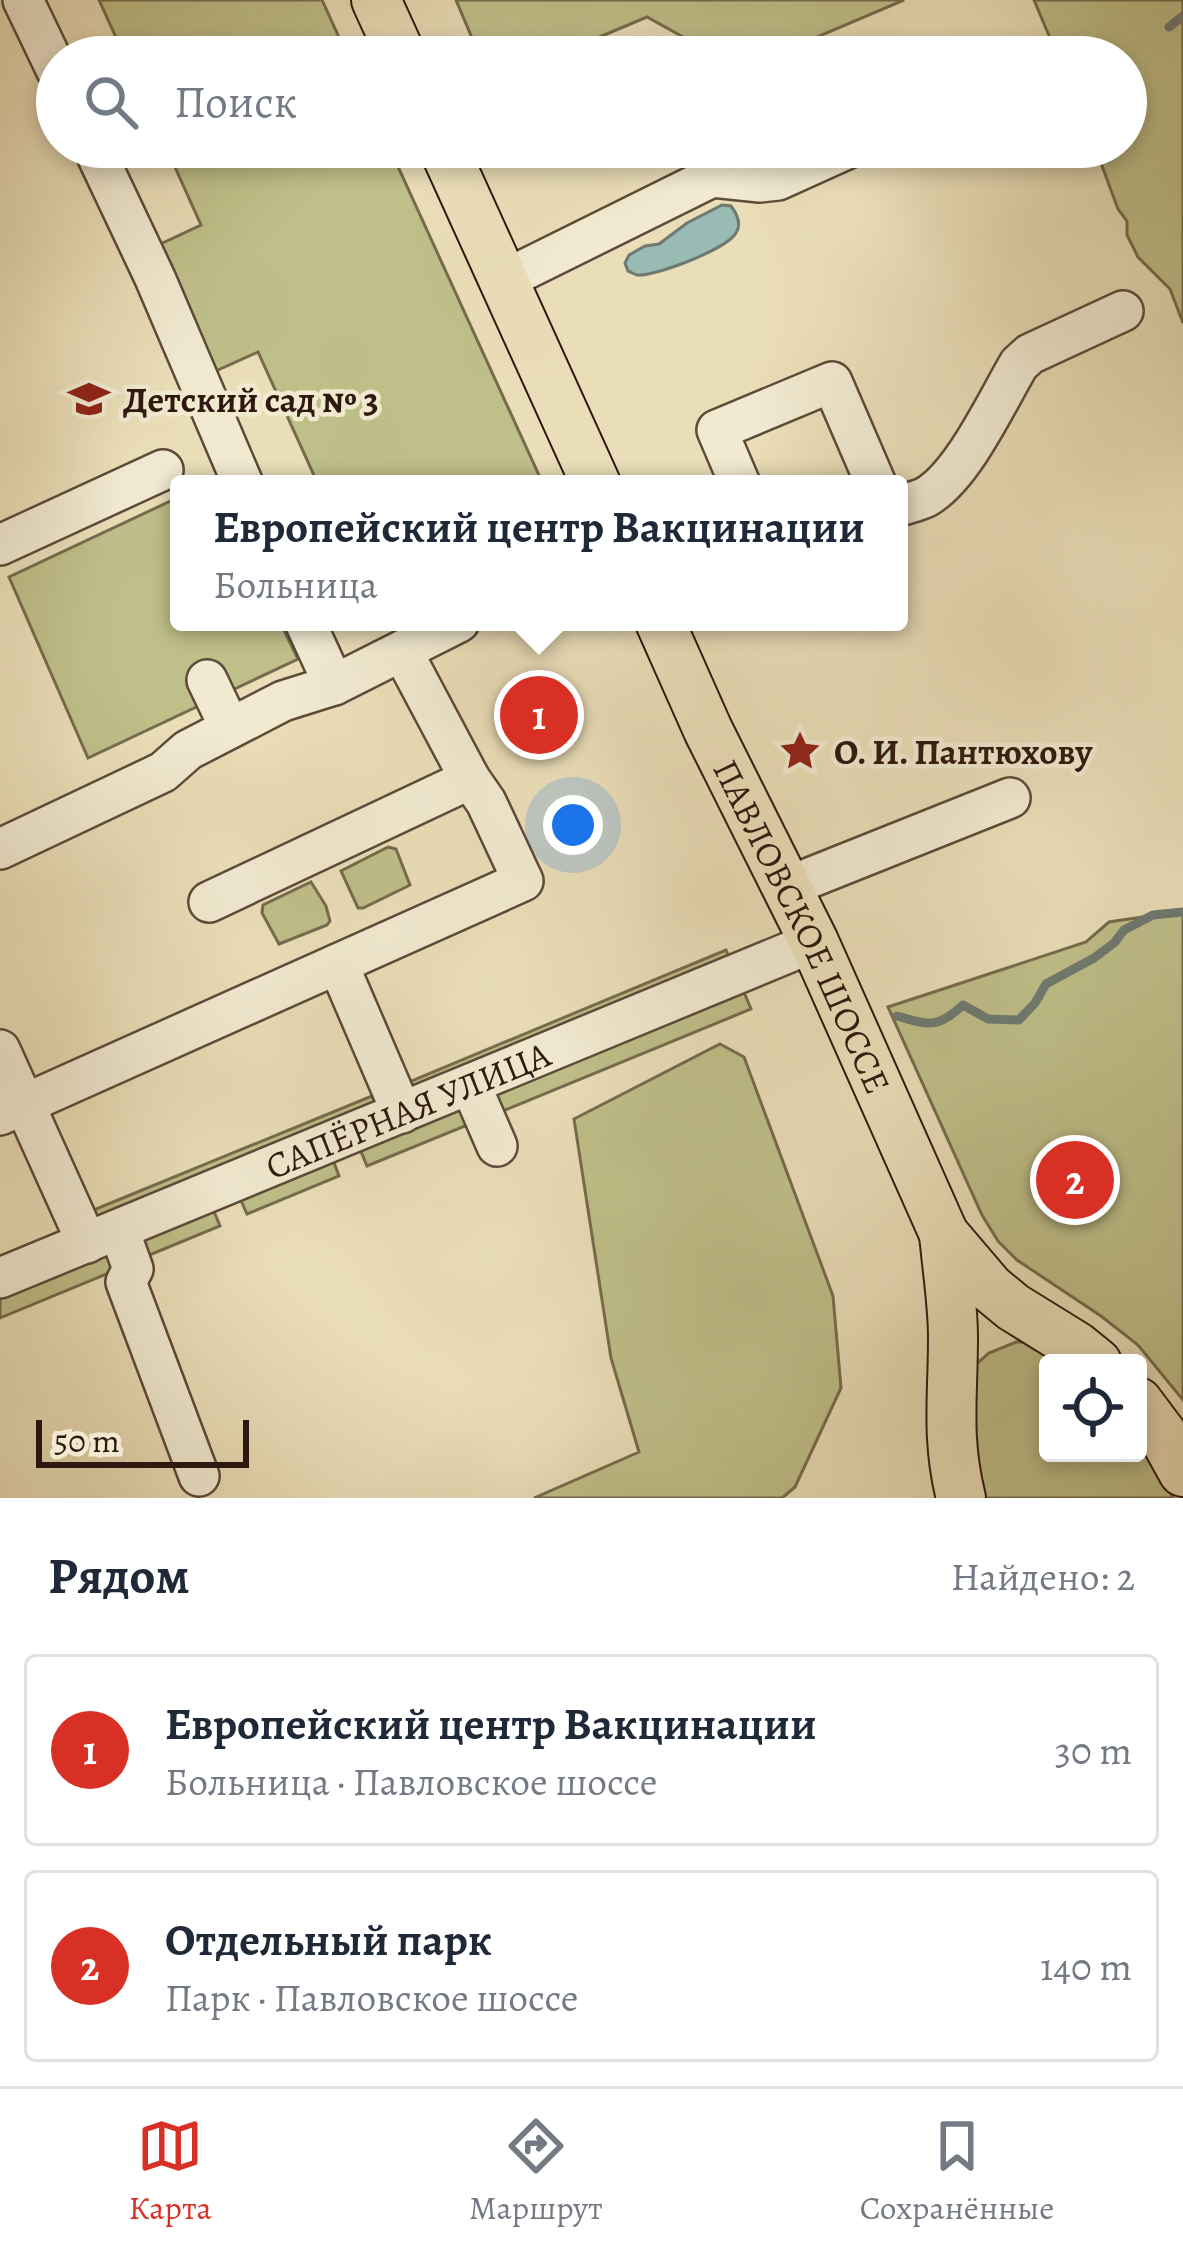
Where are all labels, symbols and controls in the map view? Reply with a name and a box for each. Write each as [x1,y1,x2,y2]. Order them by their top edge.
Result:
search box [36,36,1147,168]
icon: search [78,69,144,135]
text: Поиск [174,71,297,133]
place label: Детский сад № 3 [123,375,379,424]
school or university icon: Детский сад № 3 [66,376,112,422]
popup [170,475,908,631]
text: Европейский центр Вакцинации [213,496,865,558]
text: Больница [213,558,378,611]
pin: 1 [500,670,578,760]
place label: О. И. Пантюхову [834,727,1093,776]
place icon: О. И. Пантюхову [777,728,823,774]
street label: ПАВЛОВСКОЕ ШОССЕ [701,751,902,1101]
your location [543,795,603,855]
street label: САПЁРНАЯ УЛИЦА [258,1029,559,1191]
pin: 2 [1036,1135,1114,1225]
map controls [1039,1354,1147,1462]
button: locate [1039,1354,1147,1462]
scale bar [36,1414,249,1467]
text: 50 m [54,1418,120,1463]
text: Рядом [48,1541,190,1611]
text: Найдено: 2 [951,1550,1135,1603]
text: Европейский центр Вакцинации [165,1693,817,1755]
text: 1 [83,1724,97,1777]
text: 30 m [1055,1724,1132,1777]
text: Больница · Павловское шоссе [165,1755,657,1808]
text: Отдельный парк [165,1909,492,1971]
text: 2 [81,1940,99,1993]
text: 140 m [1040,1940,1132,1993]
text: Парк · Павловское шоссе [165,1971,578,2024]
tab: Карта [129,2113,212,2230]
tab: Маршрут [469,2113,603,2230]
tab: Сохранённые [860,2113,1054,2230]

